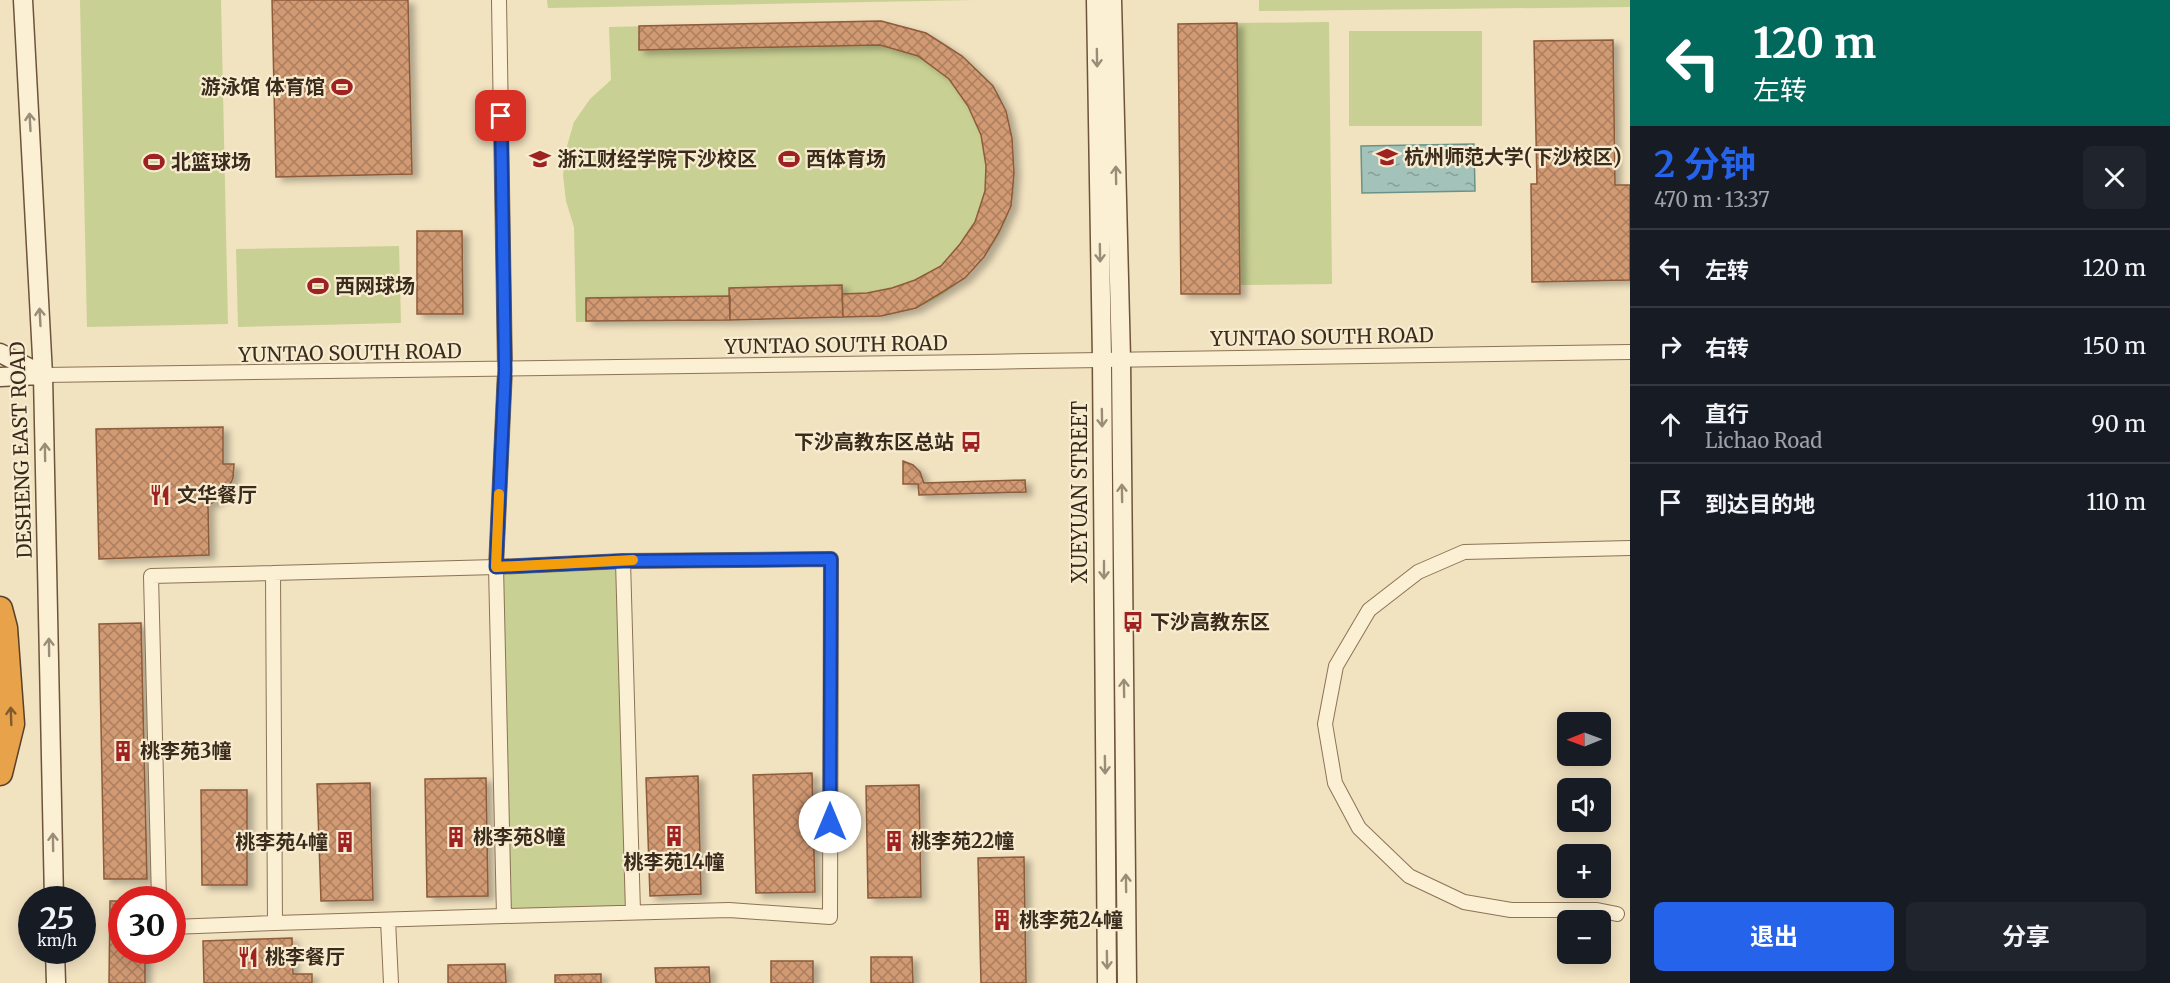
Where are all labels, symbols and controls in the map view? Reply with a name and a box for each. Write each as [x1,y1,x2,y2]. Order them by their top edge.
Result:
text: 120 m [1753,17,1876,69]
icon: left [1654,24,1732,102]
one-way arrow [1091,48,1103,68]
text: 左转 [1753,73,1807,107]
place label: 游泳馆 体育馆 [200,74,325,99]
sports icon: 游泳馆 体育馆 [330,75,354,99]
pin [475,90,526,141]
icon: arrive [484,99,517,132]
one-way arrow [24,113,35,133]
text: 2 分钟 [1654,142,1756,187]
place label: 杭州师范大学(下沙校区) [1404,144,1622,169]
school or university icon: 杭州师范大学(下沙校区) [1375,145,1399,169]
place label: 浙江财经学院下沙校区 [557,146,757,171]
place label: 西体育场 [806,146,886,171]
button: close [2083,146,2146,209]
school or university icon: 浙江财经学院下沙校区 [528,147,552,171]
sports icon: 西体育场 [777,147,801,171]
place label: 北篮球场 [171,149,251,174]
sports icon: 北篮球场 [142,150,166,174]
one-way arrow [1110,165,1122,185]
text: 470 m · 13:37 [1654,187,1770,212]
one-way arrow [1094,243,1106,263]
icon: left [1654,252,1687,285]
text: 120 m [2082,254,2146,282]
text: 左转 [1705,256,1749,284]
place label: 西网球场 [335,273,415,298]
sports icon: 西网球场 [306,274,330,298]
one-way arrow [34,307,45,327]
street label: YUNTAO SOUTH ROAD [1209,322,1434,351]
street label: YUNTAO SOUTH ROAD [723,330,948,359]
icon: right [1654,330,1687,363]
text: 150 m [2083,332,2146,360]
text: 右转 [1705,334,1749,362]
street label: YUNTAO SOUTH ROAD [237,338,462,367]
street label: DESHENG EAST ROAD [4,341,37,559]
text: 直行 [1705,400,1749,428]
street label: XUEYUAN STREET [1067,401,1092,583]
one-way arrow [1096,407,1108,427]
icon: ahead [1654,408,1687,441]
text: 90 m [2091,410,2146,438]
text: Lichao Road [1705,428,1822,453]
place label: 下沙高教东区总站 [794,429,954,454]
bus stop icon: 下沙高教东区总站 [959,430,983,454]
one-way arrow [39,442,51,462]
place label: 文华餐厅 [177,482,257,507]
restaurant icon: 文华餐厅 [148,483,172,507]
one-way arrow [1116,483,1128,503]
icon: arrive [1654,486,1687,519]
text: 110 m [2087,488,2146,516]
text: 到达目的地 [1705,490,1815,518]
one-way arrow [1098,560,1110,580]
place label: 下沙高教东区 [1150,609,1270,634]
bus stop icon: 下沙高教东区 [1121,610,1145,634]
one-way arrow [43,637,55,657]
one-way arrow [1118,678,1130,698]
one-way arrow [6,707,17,727]
north arrow [1557,712,1611,766]
map controls [1557,712,1611,964]
place label: 桃李苑3幢 [140,738,231,763]
building icon: 桃李苑3幢 [111,739,135,763]
one-way arrow [1099,755,1111,775]
button: sound [1557,778,1611,832]
position arrow [798,790,862,854]
place label: 桃李苑8幢 [473,824,565,849]
building icon: 桃李苑14幢 [662,824,686,848]
building icon: 桃李苑8幢 [444,825,468,849]
place label: 桃李苑22幢 [911,828,1014,853]
place label: 桃李苑4幢 [235,829,328,854]
building icon: 桃李苑22幢 [882,829,906,853]
building icon: 桃李苑4幢 [333,830,357,854]
one-way arrow [47,832,59,852]
button: + [1557,844,1611,898]
place label: 桃李苑14幢 [624,849,724,874]
one-way arrow [1120,873,1132,893]
speed limit sign: 30 [108,886,186,964]
text: 25 [40,899,74,937]
button: 退出 [1654,902,1894,971]
button: 分享 [1906,902,2146,971]
place label: 桃李苑24幢 [1019,907,1123,932]
building icon: 桃李苑24幢 [990,908,1014,932]
button: − [1557,910,1611,964]
text: km/h [37,931,77,950]
place label: 桃李餐厅 [265,944,345,969]
restaurant icon: 桃李餐厅 [236,945,260,969]
one-way arrow [1101,950,1113,970]

